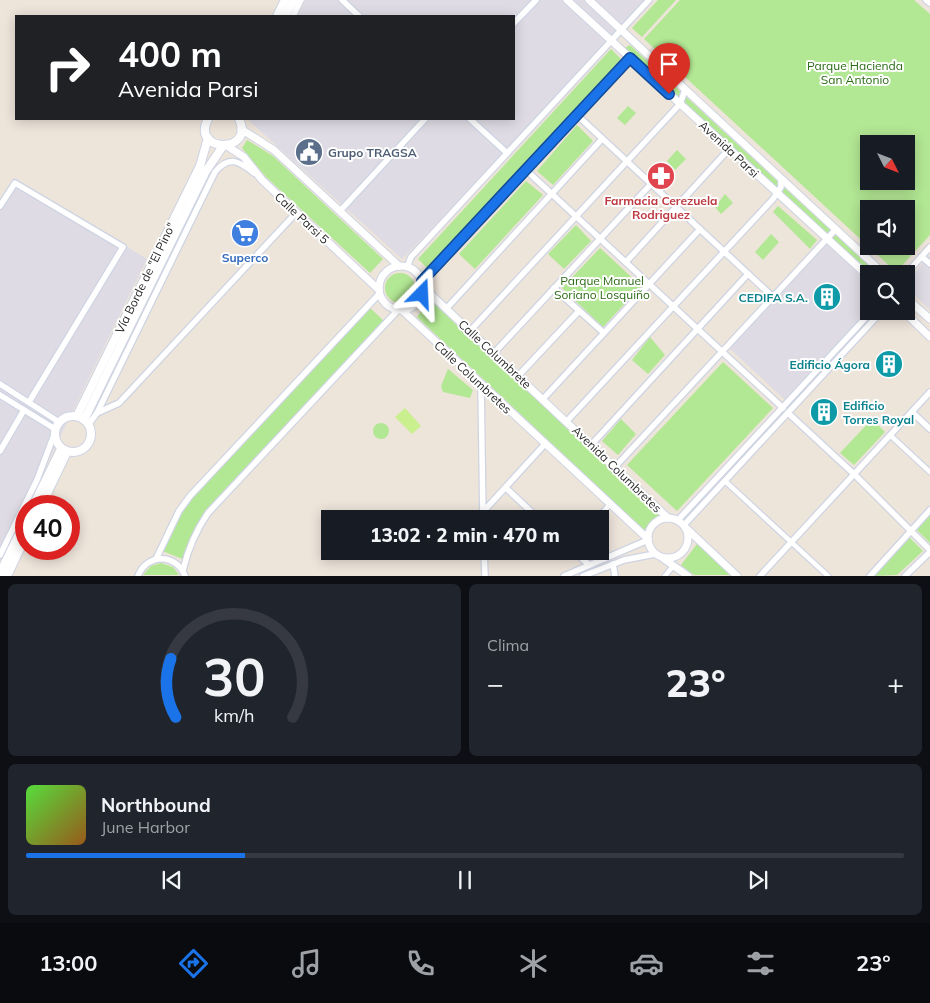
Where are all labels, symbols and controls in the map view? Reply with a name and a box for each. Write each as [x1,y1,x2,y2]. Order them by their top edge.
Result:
text: 400 m [118,32,222,76]
icon: right [35,35,100,100]
pin [648,43,690,94]
icon: arrive [655,50,683,78]
park label: Parque Hacienda San Antonio [807,58,903,87]
text: Avenida Parsi [118,75,258,103]
street label: Avenida Parsi [696,117,762,181]
north arrow [860,135,915,190]
map controls [860,135,915,320]
public building icon: Grupo TRAGSA [294,137,324,167]
place label: Grupo TRAGSA [328,145,417,160]
pharmacy icon: Farmacia Cerezuela Rodriguez [646,161,676,191]
street label: Calle Parsi 5 [272,189,332,247]
place label: Farmacia Cerezuela Rodriguez [604,193,718,222]
button: sound [860,200,915,255]
supermarket icon: Superco [230,218,260,248]
street label: Vía Borde de "El Pino" [112,220,178,336]
place label: Superco [222,250,268,265]
button: search [860,265,915,320]
position arrow [395,267,447,319]
park label: Parque Manuel Soriano Losquiño [554,273,650,302]
building icon: CEDIFA S.A. [812,282,842,312]
place label: CEDIFA S.A. [739,290,808,305]
street label: Calle Columbrete [455,316,535,392]
street label: Calle Columbretes [431,337,515,417]
building icon: Edificio Ágora [874,349,904,379]
place label: Edificio Ágora [790,357,870,372]
building icon: Edificio Torres Royal [809,397,839,427]
place label: Edificio Torres Royal [843,398,914,427]
street label: Avenida Columbretes [569,423,665,516]
speed limit sign: 40 [15,495,80,560]
text: 13:02 · 2 min · 470 m [370,523,560,547]
text: Clima [487,635,529,655]
text: 30 [203,644,266,709]
text: 23° [665,659,726,707]
text: − [487,666,504,701]
text: + [887,666,904,701]
text: km/h [214,704,255,726]
text: Northbound [101,793,211,817]
text: June Harbor [101,817,190,837]
icon: previous [158,866,186,894]
icon: pause [451,866,479,894]
icon: next [744,866,772,894]
icon: directions [176,946,211,981]
icon: music [289,946,324,981]
icon: phone [403,946,438,981]
icon: climate [516,946,551,981]
icon: car [629,946,664,981]
icon: filters [743,946,778,981]
text: 13:00 [39,949,97,977]
text: 23° [856,949,891,977]

